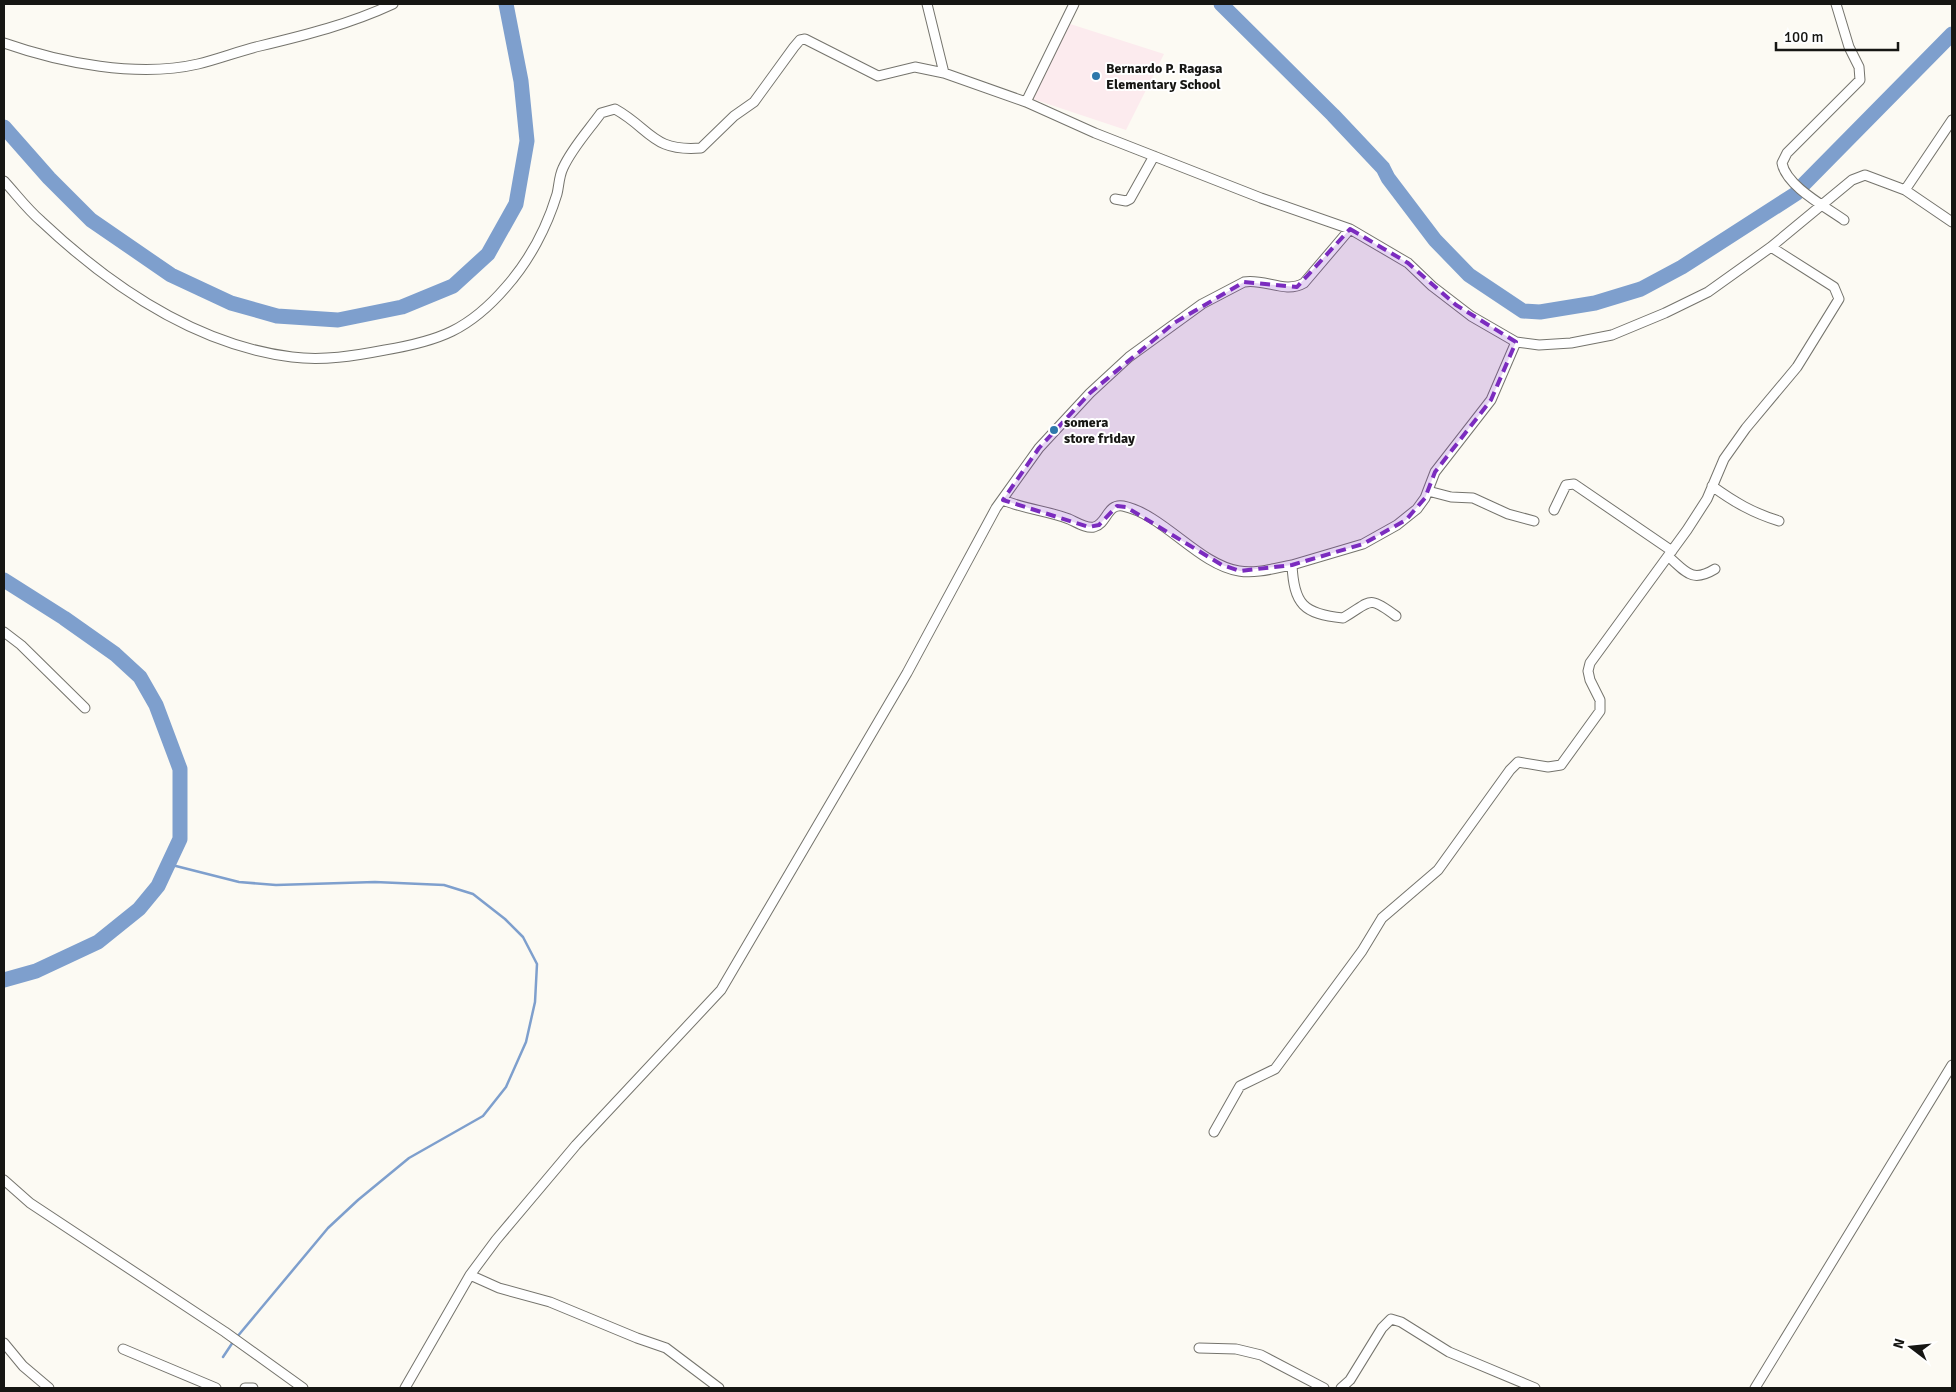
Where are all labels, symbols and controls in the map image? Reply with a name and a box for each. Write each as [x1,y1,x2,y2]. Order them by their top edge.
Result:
scale bar [1776,20,1898,52]
text: 100 m [1784,28,1824,46]
place label: Bernardo P. Ragasa Elementary School [1106,60,1222,93]
marker: Bernardo P. Ragasa Elementary School [1090,70,1102,82]
place label: somera store friday [1064,414,1135,447]
marker: somera store friday [1048,424,1060,436]
north arrow [1886,1322,1936,1372]
text: N [1889,1337,1908,1351]

